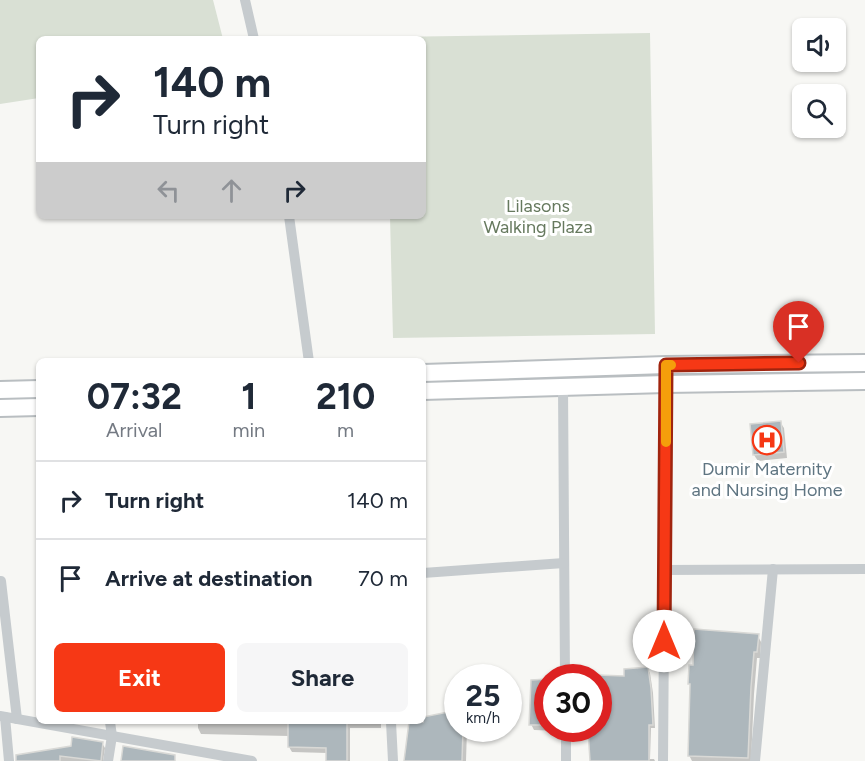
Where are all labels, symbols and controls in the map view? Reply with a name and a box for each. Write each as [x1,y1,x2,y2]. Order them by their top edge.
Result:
map controls [792,18,846,138]
button: sound [792,18,846,72]
text: 140 m [153,57,271,108]
icon: right [54,60,132,138]
button: search [792,84,846,138]
text: Turn right [153,108,269,141]
icon: left [152,174,185,207]
icon: ahead [215,174,248,207]
icon: right [278,174,311,207]
park label: Lilasons Walking Plaza [483,195,593,238]
pin [773,301,824,363]
icon: arrive [782,310,815,343]
text: 07:32 [87,375,182,418]
text: 1 [241,375,256,418]
text: 210 [316,375,375,418]
text: Arrival [106,418,162,442]
text: min [232,418,265,442]
text: m [337,418,354,442]
hospital icon: Dumir Maternity and Nursing Home [751,424,783,456]
place label: Dumir Maternity and Nursing Home [691,458,843,501]
icon: right [54,484,87,517]
text: Turn right [105,487,204,514]
text: 140 m [347,487,408,514]
icon: arrive [54,562,87,595]
text: Arrive at destination [105,565,313,592]
text: 70 m [358,565,408,592]
position arrow [632,609,696,673]
button: Exit [54,643,225,712]
button: Share [237,643,408,712]
speed limit sign: 30 [534,664,612,742]
text: 25 [466,677,500,714]
text: km/h [466,709,500,727]

